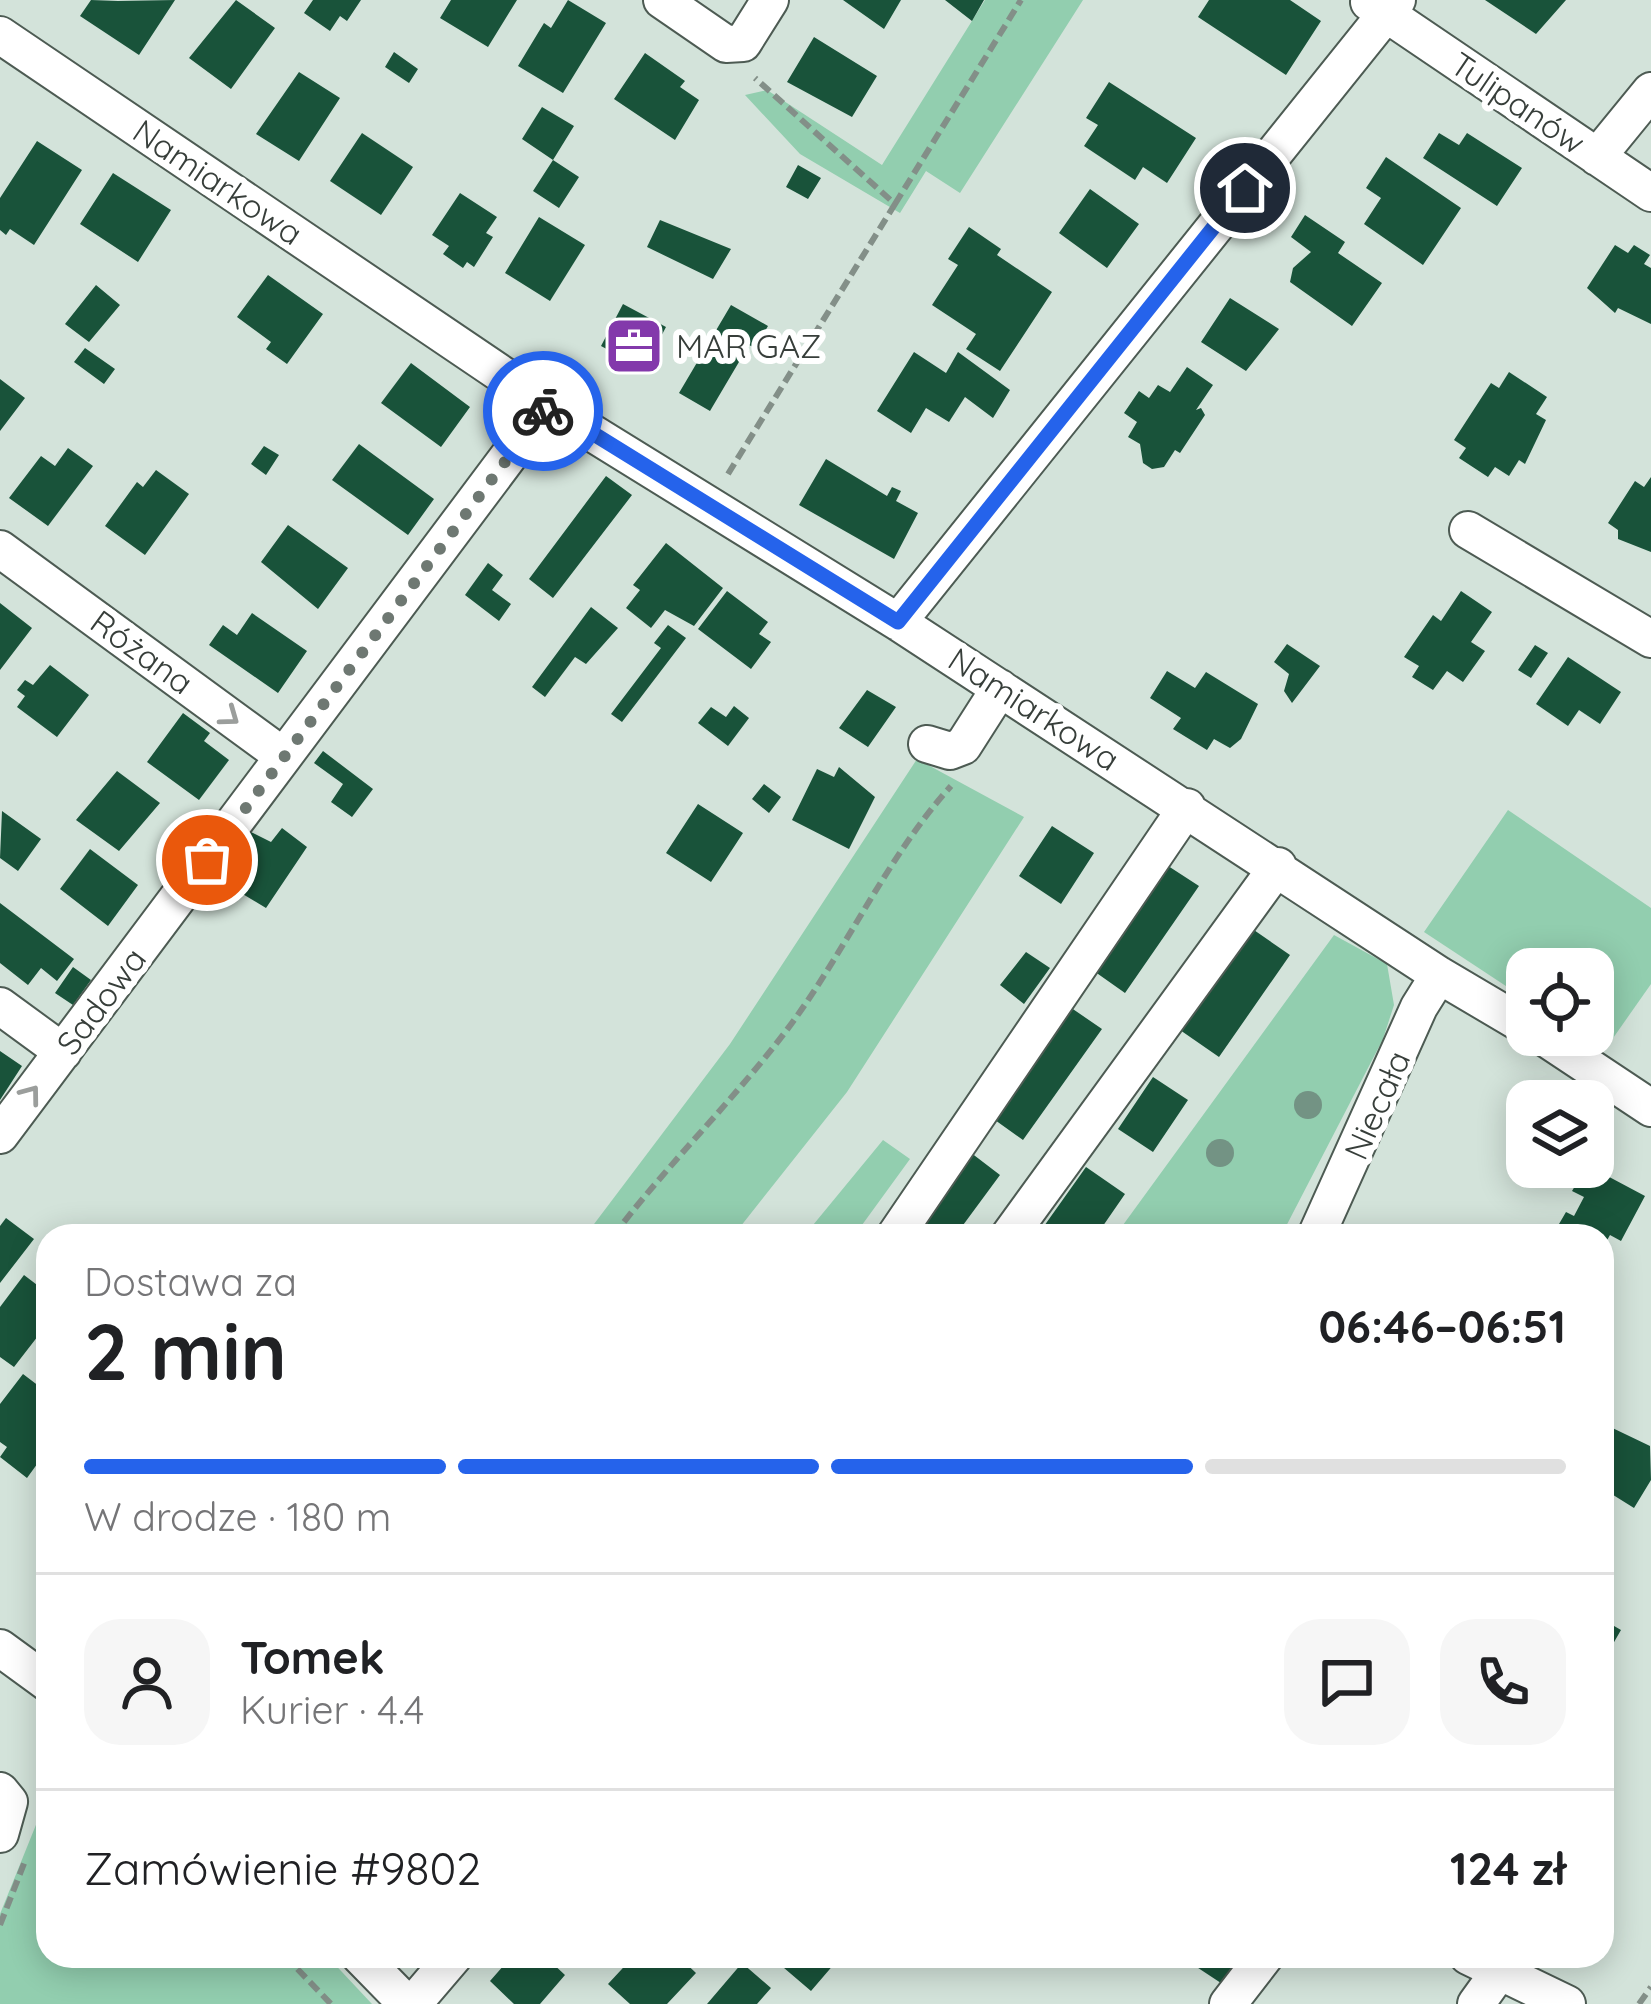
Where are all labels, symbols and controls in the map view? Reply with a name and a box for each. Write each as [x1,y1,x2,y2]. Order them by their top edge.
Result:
street label: Tulipanów [1443,43,1593,162]
street label: Namiarkowa [126,110,311,253]
pin [1194,137,1296,239]
icon: home [1212,155,1278,221]
office icon: MAR GAZ [603,315,665,377]
place label: MAR GAZ [676,325,821,366]
courier [483,351,603,471]
icon: bike [510,378,576,444]
street label: Różana [83,601,202,703]
street label: Namiarkowa [941,638,1128,779]
one-way arrow [217,702,238,724]
pin [156,809,258,911]
icon: bag [174,827,240,893]
street label: Sadowa [47,939,154,1062]
map controls [1506,948,1614,1188]
button: locate [1506,948,1614,1056]
street label: Niecała [1335,1044,1419,1165]
button: layers [1506,1080,1614,1188]
one-way arrow [17,1085,39,1107]
text: Dostawa za [84,1257,297,1306]
text: 06:46–06:51 [1318,1298,1566,1354]
text: 2 min [84,1302,287,1400]
text: W drodze · 180 m [84,1492,391,1541]
button: person [84,1619,210,1745]
button: chat [1284,1619,1410,1745]
button: phone [1440,1619,1566,1745]
text: Tomek [240,1629,385,1685]
text: Kurier · 4.4 [240,1685,424,1734]
text: Zamówienie #9802 [84,1840,481,1896]
text: 124 zł [1450,1840,1566,1896]

